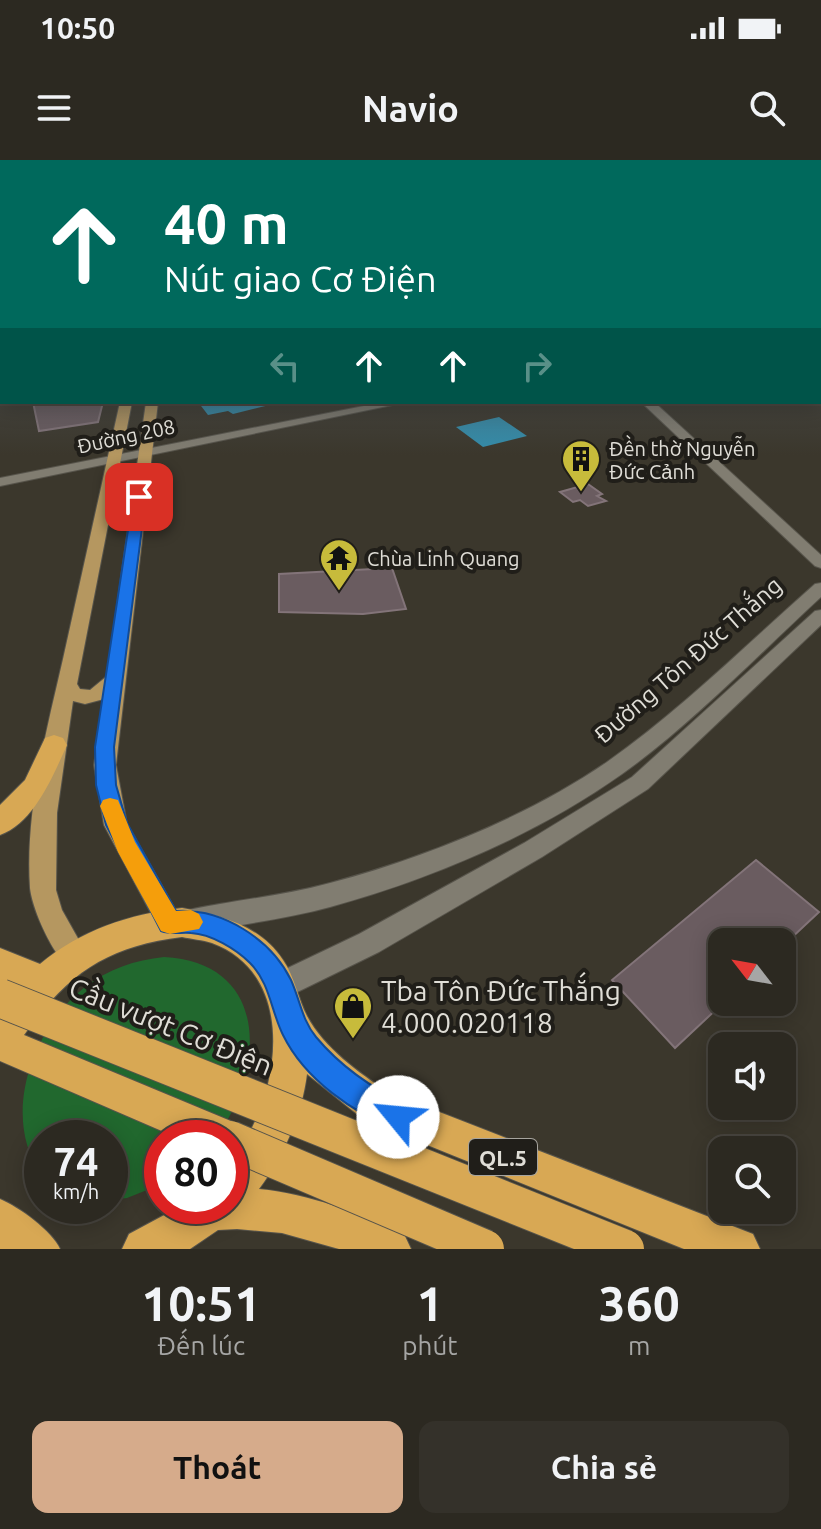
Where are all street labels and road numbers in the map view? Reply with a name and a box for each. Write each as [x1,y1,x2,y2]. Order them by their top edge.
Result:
street label: Đường 208 [75,414,177,458]
street label: Đường Tôn Đức Thắng [587,569,787,749]
street label: Cầu vượt Cơ Điện [65,968,278,1081]
road number: QL.5 [469,1139,537,1175]

